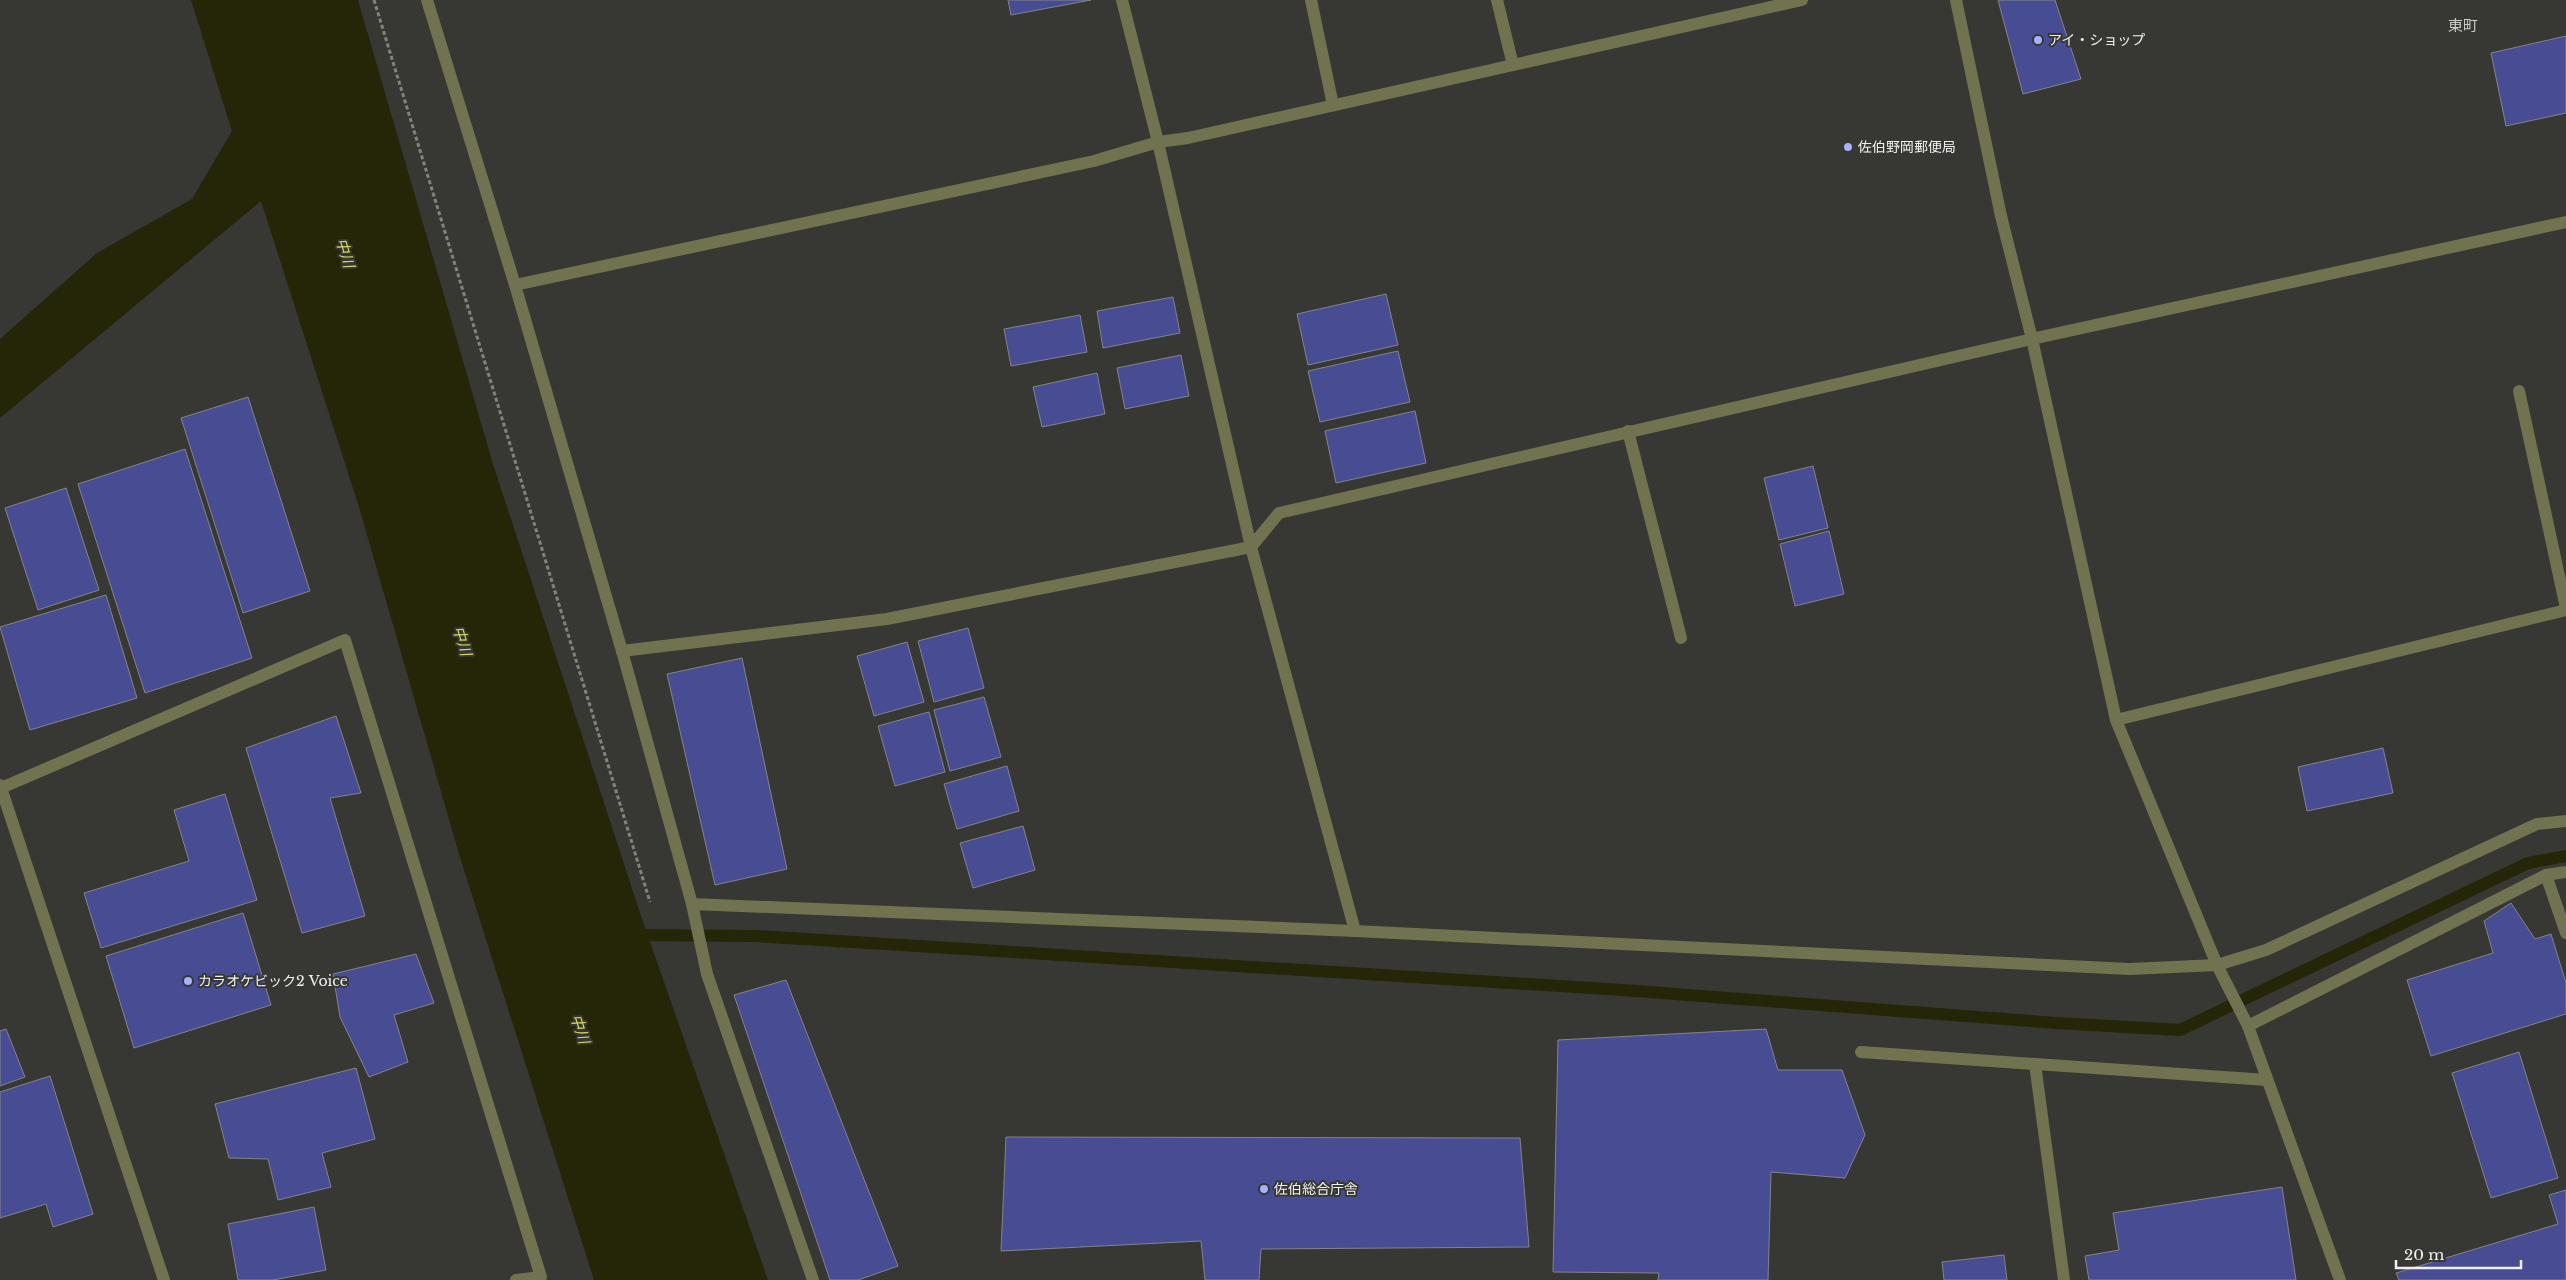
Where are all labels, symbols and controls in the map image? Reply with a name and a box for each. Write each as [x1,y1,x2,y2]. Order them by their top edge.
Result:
district label: 東町 [2448,16,2478,35]
place label: アイ・ショップ [2048,31,2145,49]
marker: アイ・ショップ [2032,34,2044,46]
place label: 佐伯野岡郵便局 [1858,138,1956,156]
marker: 佐伯野岡郵便局 [1842,141,1854,153]
water label: 中川 [332,236,360,272]
water label: 中川 [449,624,477,660]
place label: カラオケビック2 Voice [198,972,348,990]
marker: カラオケビック2 Voice [182,975,194,987]
water label: 中川 [567,1012,595,1048]
place label: 佐伯総合庁舎 [1274,1180,1358,1198]
marker: 佐伯総合庁舎 [1258,1183,1270,1195]
scale bar [2396,1238,2521,1270]
text: 20 m [2404,1245,2444,1264]

